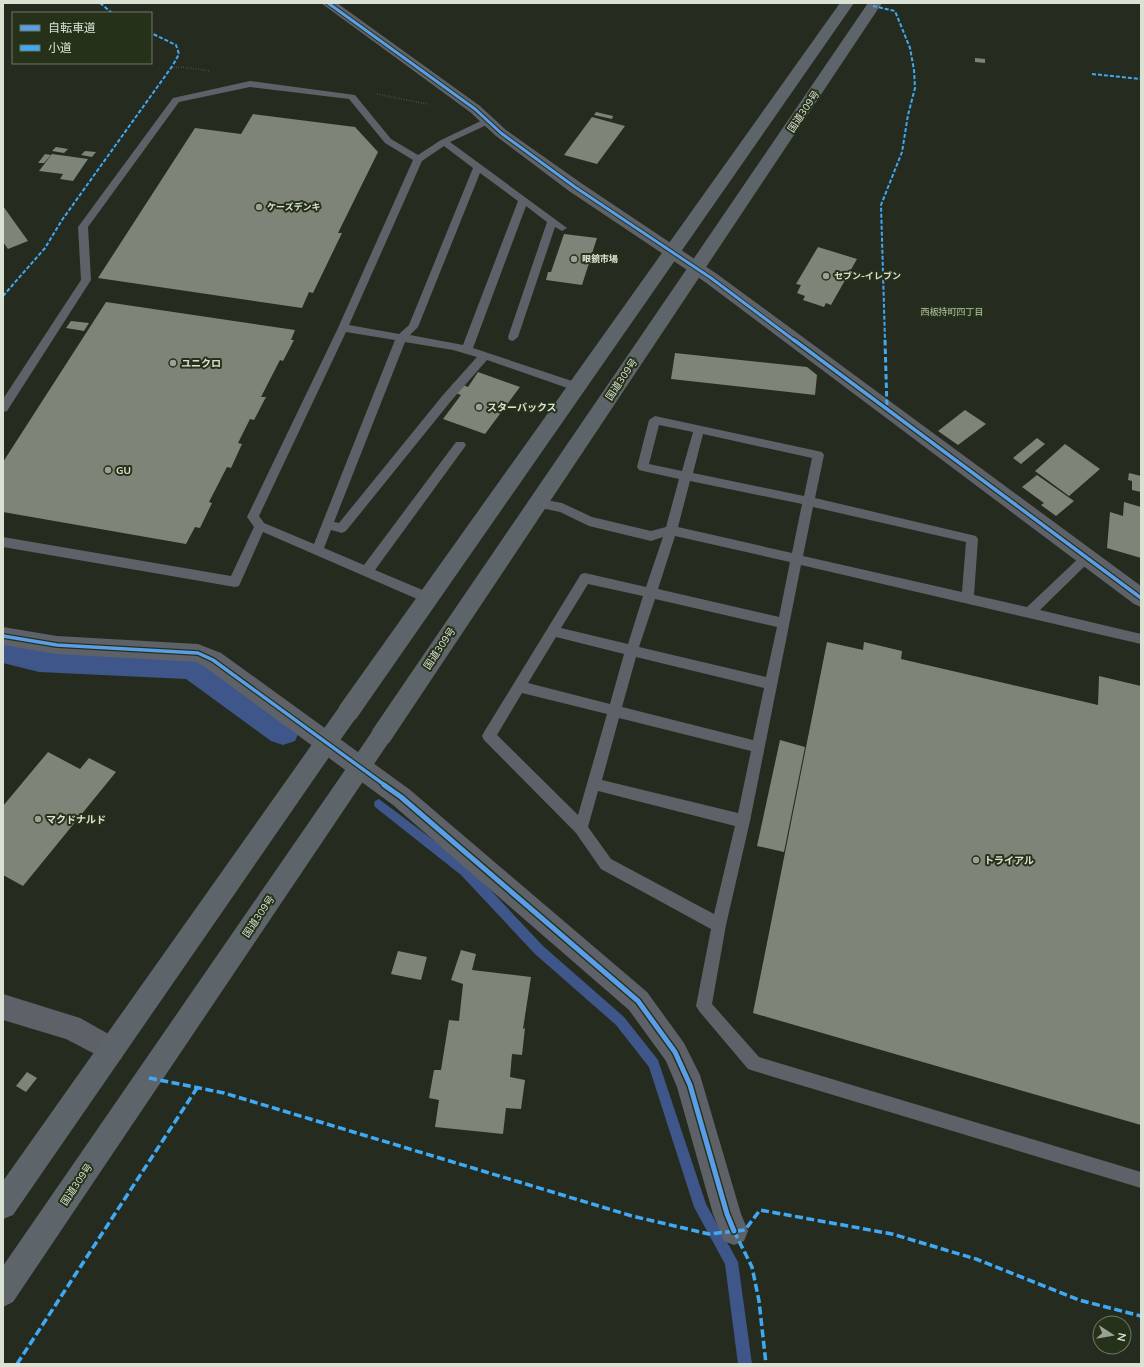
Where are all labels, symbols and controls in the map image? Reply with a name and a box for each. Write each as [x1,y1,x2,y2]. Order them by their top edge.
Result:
legend [12,12,152,64]
text: 自転車道 [48,20,96,35]
text: 小道 [48,40,72,55]
street label: 国道309号 [785,88,822,135]
place label: ケーズデンキ [267,201,321,212]
marker: ケーズデンキ [254,202,264,212]
place label: 眼鏡市場 [582,253,618,264]
marker: 眼鏡市場 [569,254,579,264]
place label: セブン-イレブン [834,270,901,281]
marker: セブン-イレブン [821,271,831,281]
district label: 西板持町四丁目 [920,306,984,317]
street label: 国道309号 [603,356,640,403]
place label: ユニクロ [181,357,221,370]
marker: ユニクロ [168,358,178,368]
place label: スターバックス [487,401,557,414]
marker: スターバックス [474,402,484,412]
place label: GU [116,464,131,477]
marker: GU [103,465,113,475]
street label: 国道309号 [421,625,458,672]
place label: マクドナルド [46,813,106,826]
marker: マクドナルド [33,814,43,824]
place label: トライアル [984,854,1034,867]
marker: トライアル [971,855,981,865]
street label: 国道309号 [240,893,277,940]
street label: 国道309号 [58,1161,95,1208]
north arrow [1092,1315,1132,1355]
text: N [1114,1332,1129,1343]

